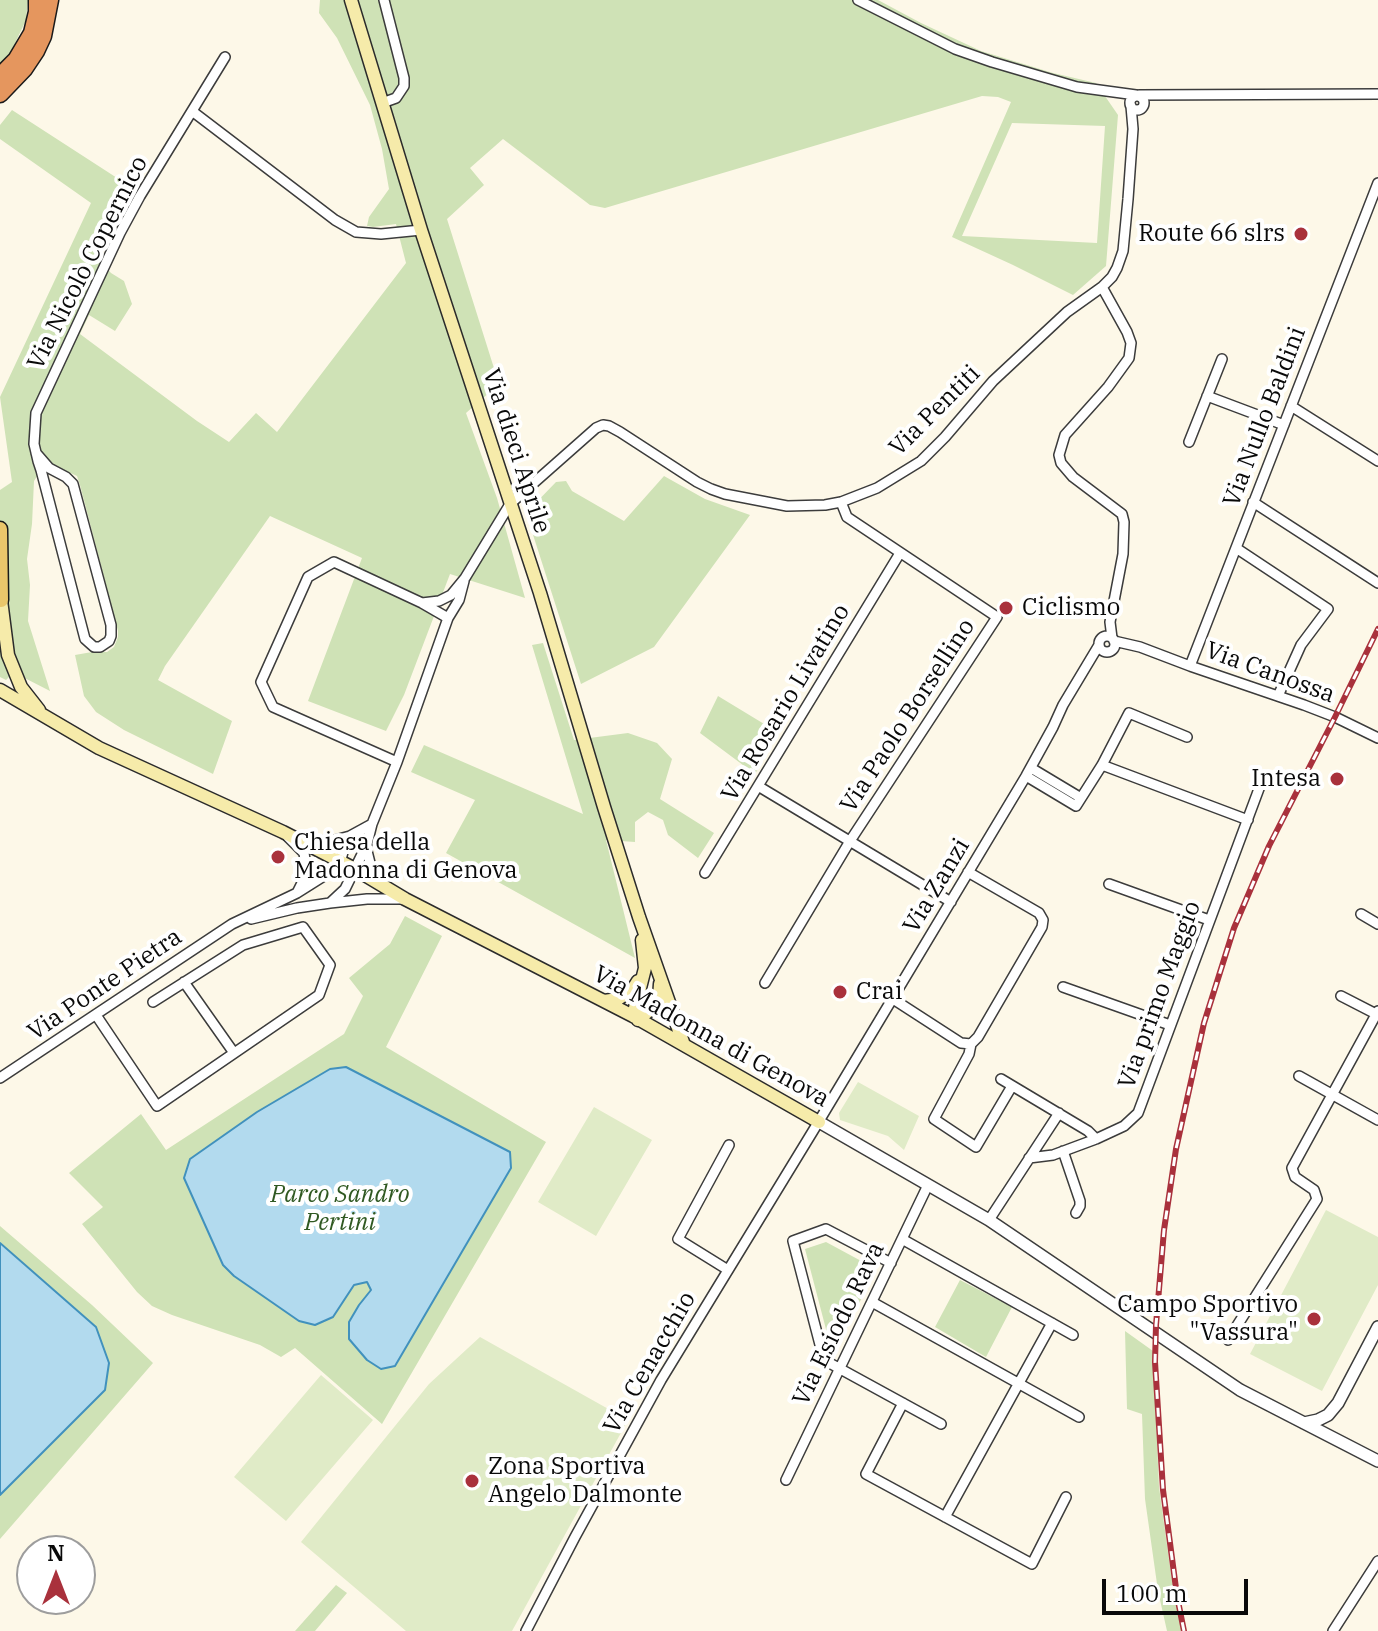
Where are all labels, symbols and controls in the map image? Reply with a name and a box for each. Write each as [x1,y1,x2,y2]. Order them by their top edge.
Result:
street label: Via Nicolò Copernico [22,151,154,375]
place label: Route 66 slrs [1138,220,1285,248]
marker: Route 66 slrs [1292,225,1310,243]
street label: Via Nullo Baldini [1217,323,1313,511]
street label: Via Pentiti [884,360,986,462]
street label: Via dieci Aprile [476,365,556,537]
place label: Ciclismo [1022,594,1120,622]
street label: Via Rosario Livatino [716,599,856,807]
marker: Ciclismo [997,599,1015,617]
street label: Via Paolo Borsellino [835,614,981,818]
street label: Via Canossa [1201,636,1339,710]
place label: Intesa [1251,765,1321,793]
marker: Intesa [1328,770,1346,788]
place label: Chiesa della Madonna di Genova [294,829,518,885]
street label: Via Zanzi [898,834,976,938]
marker: Chiesa della Madonna di Genova [269,848,287,866]
street label: Via primo Maggio [1113,897,1207,1093]
street label: Via Ponte Pietra [22,923,188,1047]
street label: Via Madonna di Genova [588,960,834,1114]
place label: Crai [856,978,903,1006]
marker: Crai [831,983,849,1001]
park label: Parco Sandro Pertini [270,1181,410,1237]
street label: Via Esiodo Rava [787,1238,891,1410]
street label: Via Cenacchio [598,1287,702,1439]
place label: Campo Sportivo "Vassura" [1117,1291,1298,1347]
marker: Campo Sportivo "Vassura" [1305,1310,1323,1328]
place label: Zona Sportiva Angelo Dalmonte [488,1453,682,1509]
marker: Zona Sportiva Angelo Dalmonte [463,1472,481,1490]
north arrow [16,1535,96,1615]
text: N [47,1538,65,1567]
scale bar [1106,1563,1252,1613]
text: 100 m [1116,1577,1188,1609]

